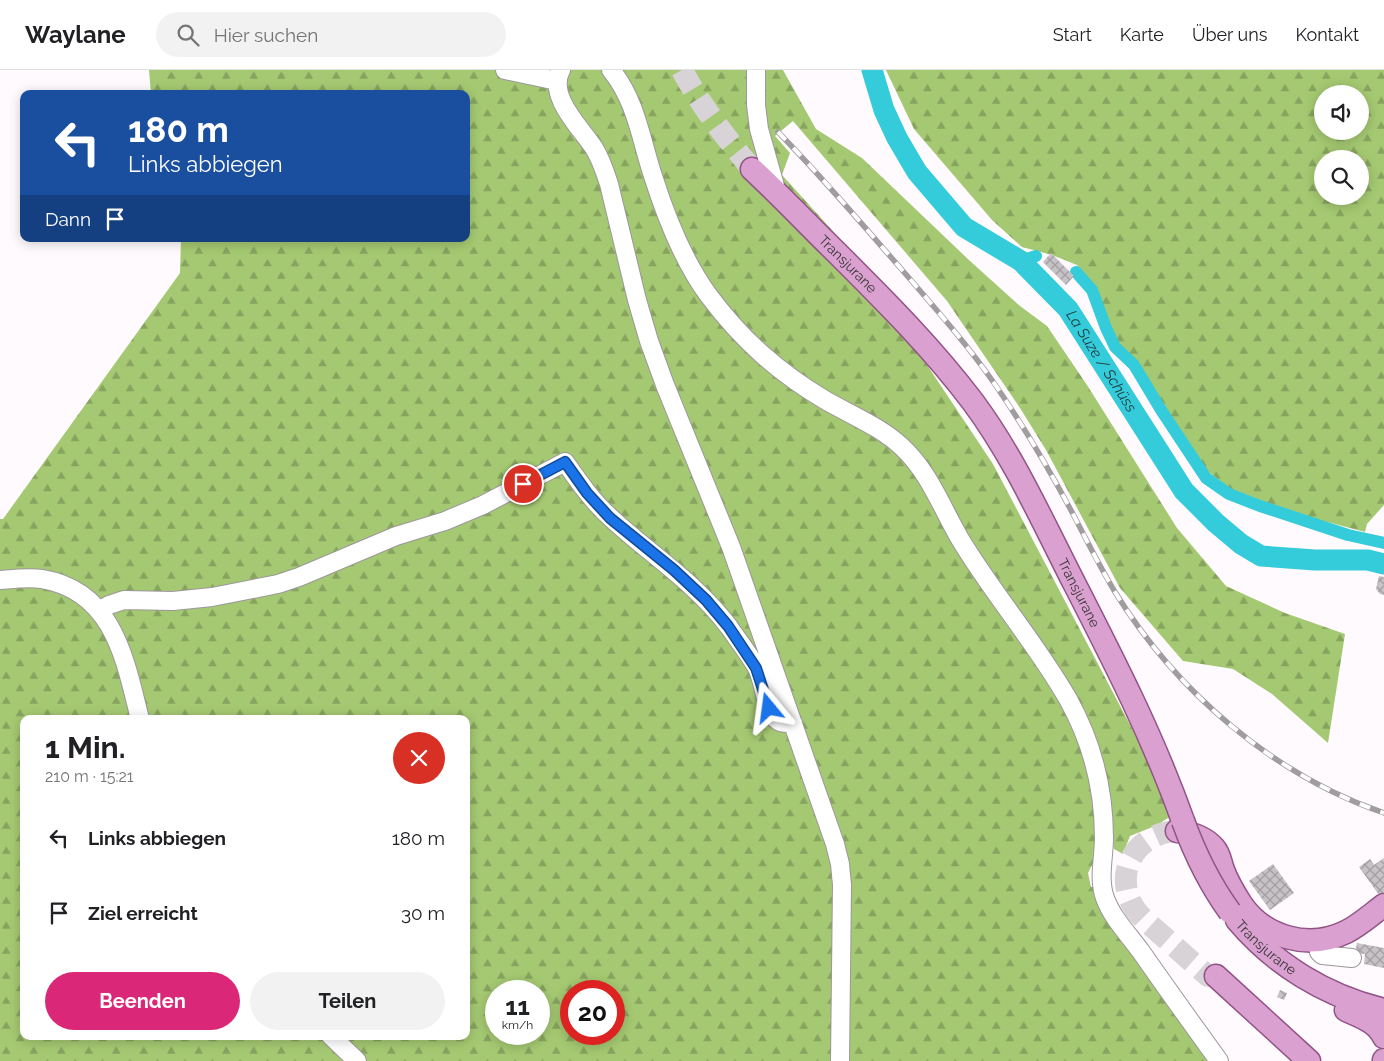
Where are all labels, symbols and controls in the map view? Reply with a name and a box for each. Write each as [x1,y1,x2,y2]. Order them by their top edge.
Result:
search box [156,12,506,57]
text: Waylane [25,20,126,49]
icon: search [174,21,202,49]
text: Hier suchen [214,24,318,46]
text: Start [1053,24,1092,45]
text: Karte [1120,24,1164,45]
text: Über uns [1192,24,1267,45]
text: Kontakt [1295,24,1359,45]
map controls [1314,85,1369,205]
button: sound [1314,85,1369,140]
text: 180 m [128,109,229,150]
icon: left [45,110,110,175]
button: search [1314,150,1369,205]
text: Links abbiegen [128,151,283,177]
icon: arrive [101,205,129,233]
text: Dann [45,208,91,230]
street label: Transjurane [816,232,880,296]
water label: La Suze / Schüss [1062,307,1140,416]
pin [502,463,544,505]
icon: arrive [509,470,537,498]
street label: Transjurane [1055,556,1103,630]
position arrow [742,681,794,733]
text: 1 Min. [45,730,126,765]
button: close [393,732,445,784]
text: 210 m · 15:21 [45,767,134,786]
icon: left [45,824,73,852]
text: Links abbiegen [88,827,226,849]
text: 180 m [392,827,445,849]
icon: arrive [45,899,73,927]
text: Ziel erreicht [88,902,198,924]
text: 30 m [401,902,445,924]
street label: Transjurane [1233,917,1299,978]
button: Beenden [45,972,240,1030]
button: Teilen [250,972,445,1030]
speed limit sign: 20 [560,980,625,1045]
text: 11 [505,991,530,1021]
text: km/h [502,1018,533,1032]

